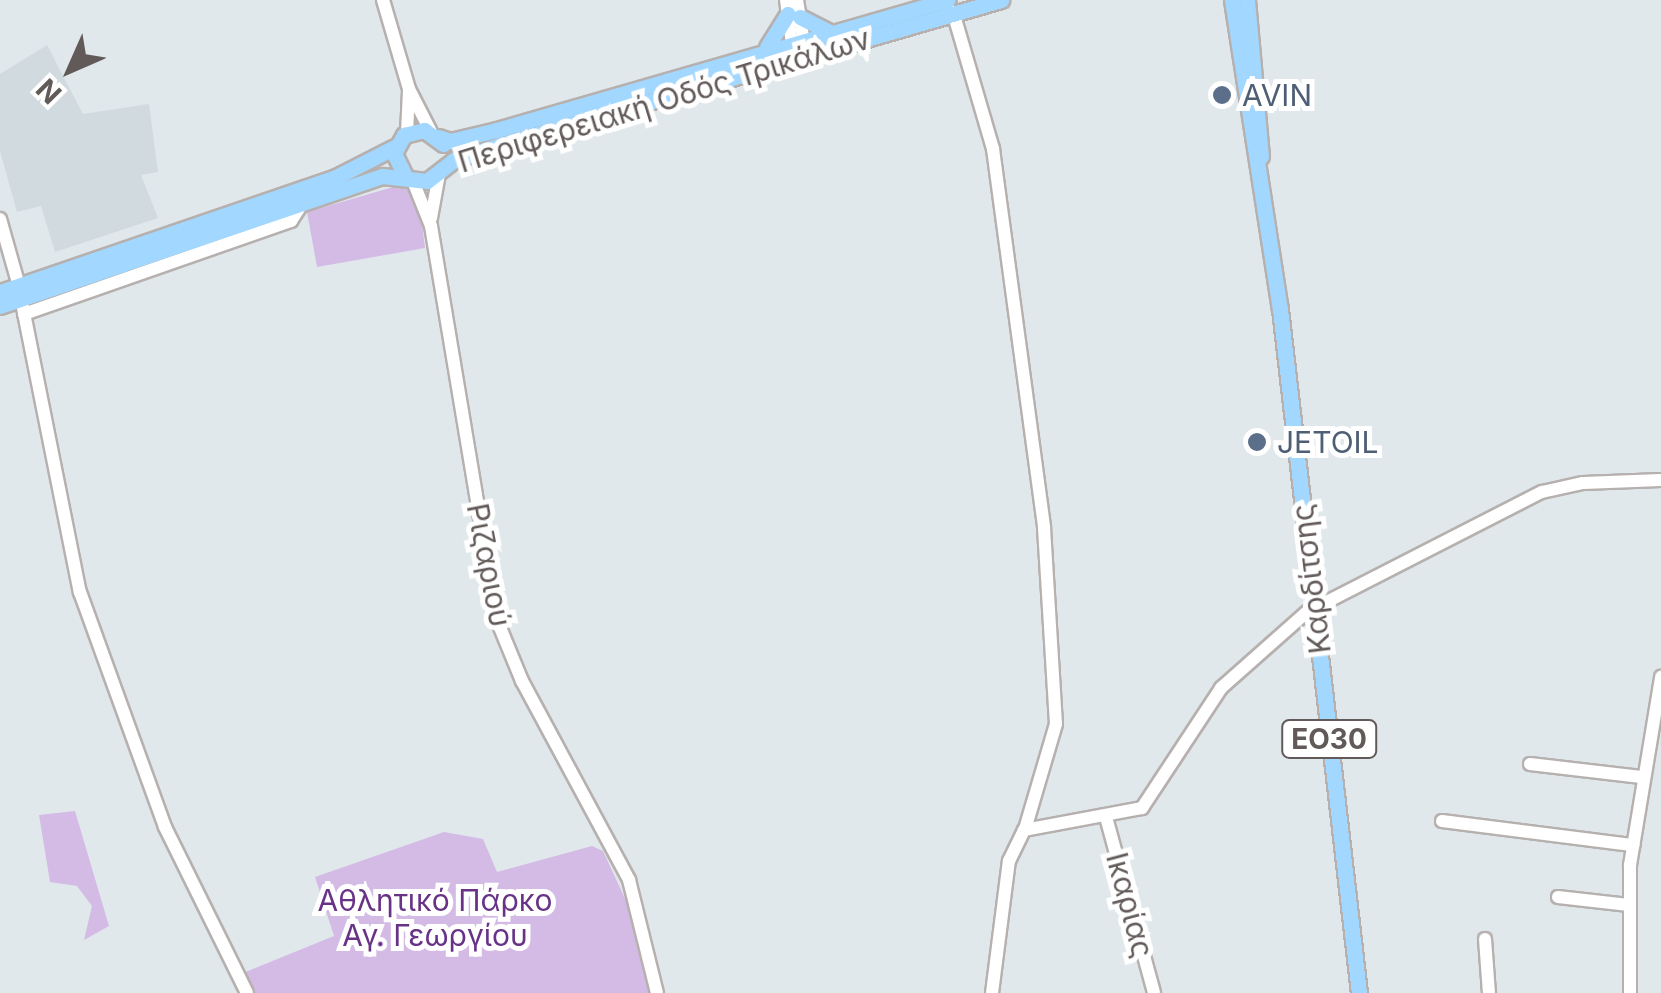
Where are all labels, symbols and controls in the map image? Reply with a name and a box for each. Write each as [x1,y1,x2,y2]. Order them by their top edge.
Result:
north arrow [20,20,120,120]
street label: Περιφερειακή Οδός Τρικάλων [454,20,874,180]
text: N [29,72,68,111]
place label: AVIN [1242,77,1312,113]
marker: AVIN [1211,84,1233,106]
place label: JETOIL [1277,424,1379,460]
marker: JETOIL [1246,431,1268,453]
street label: Ριζαριού [459,500,519,630]
street label: Καρδίτσης [1284,502,1338,656]
road number: ΕΟ30 [1279,716,1379,762]
street label: Ικαρίας [1099,848,1161,962]
park label: Αθλητικό Πάρκο Αγ. Γεωργίου [317,882,553,952]

